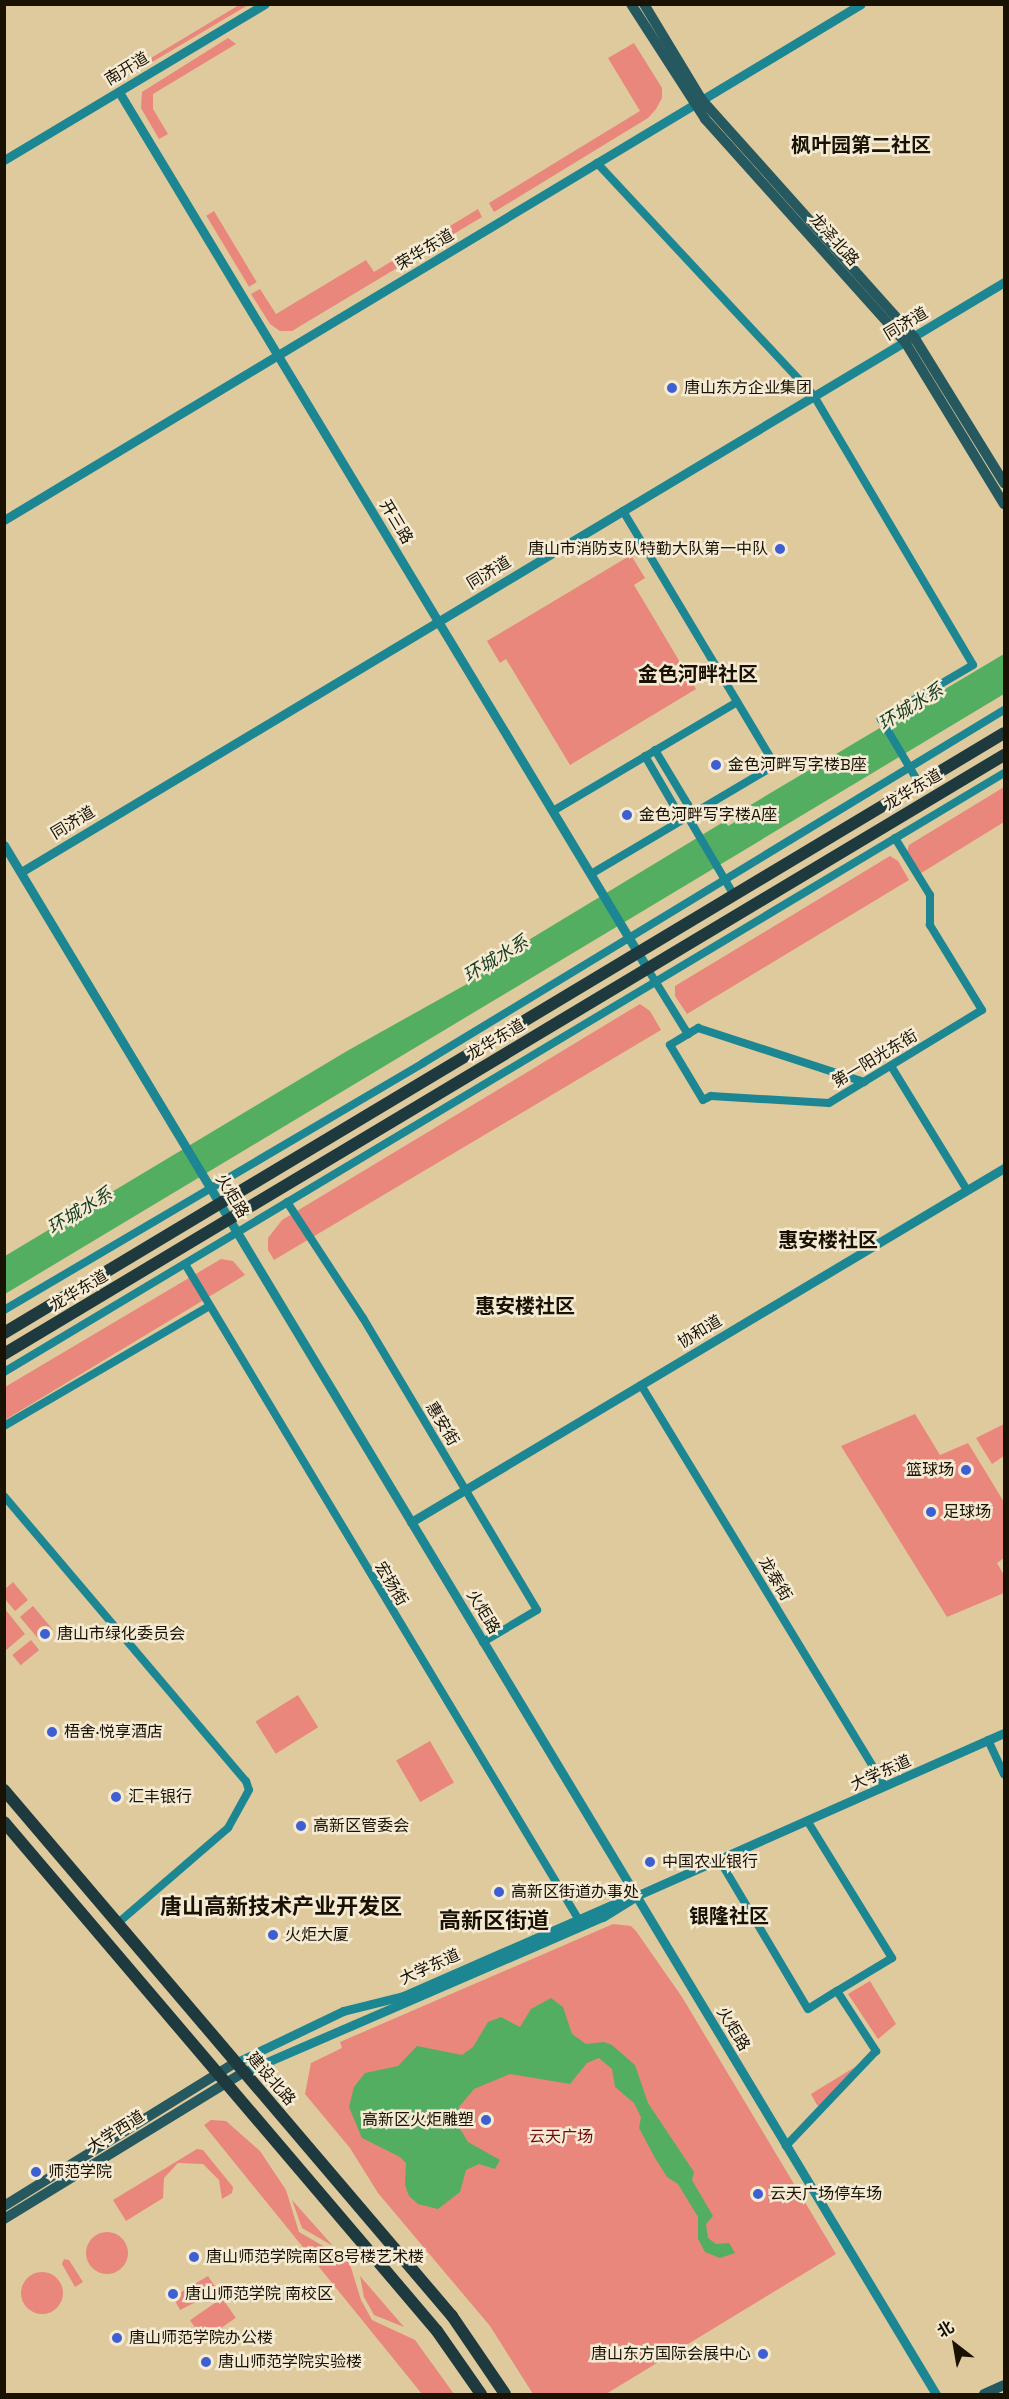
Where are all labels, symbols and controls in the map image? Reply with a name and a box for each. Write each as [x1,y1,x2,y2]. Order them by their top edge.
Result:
street label: 南开道 [101,48,153,90]
district label: 枫叶园第二社区 [791,133,931,157]
street label: 龙泽北路 [805,210,863,270]
street label: 荣华东道 [393,225,457,275]
street label: 同济道 [880,303,932,345]
place label: 唐山东方企业集团 [684,378,812,398]
marker: 唐山东方企业集团 [665,381,679,395]
street label: 开三路 [375,496,417,548]
place label: 唐山市消防支队特勤大队第一中队 [528,539,768,559]
marker: 唐山市消防支队特勤大队第一中队 [773,542,787,556]
street label: 同济道 [463,552,515,594]
district label: 金色河畔社区 [638,662,758,686]
water label: 环城水系 [875,679,947,735]
place label: 金色河畔写字楼B座 [728,755,867,775]
marker: 金色河畔写字楼B座 [709,758,723,772]
street label: 龙华东道 [881,765,945,815]
street label: 同济道 [47,802,99,844]
place label: 金色河畔写字楼A座 [639,805,777,825]
marker: 金色河畔写字楼A座 [620,808,634,822]
water label: 环城水系 [460,931,532,987]
street label: 龙华东道 [464,1015,528,1065]
street label: 第一阳光东街 [829,1026,921,1092]
street label: 火炬路 [211,1170,253,1222]
water label: 环城水系 [44,1183,116,1239]
district label: 惠安楼社区 [778,1228,878,1252]
street label: 龙华东道 [47,1266,111,1316]
district label: 惠安楼社区 [475,1294,575,1318]
street label: 协和道 [674,1311,726,1353]
street label: 惠安街 [421,1398,463,1450]
place label: 篮球场 [906,1460,954,1480]
marker: 篮球场 [959,1463,973,1477]
place label: 足球场 [943,1502,991,1522]
marker: 足球场 [924,1505,938,1519]
street label: 龙泰街 [754,1553,796,1605]
street label: 宏扬街 [370,1558,412,1610]
street label: 火炬路 [462,1586,504,1638]
place label: 唐山市绿化委员会 [57,1624,185,1644]
marker: 唐山市绿化委员会 [38,1627,52,1641]
place label: 梧舍·悦享酒店 [64,1722,163,1742]
marker: 梧舍·悦享酒店 [45,1725,59,1739]
street label: 大学东道 [848,1751,914,1795]
place label: 汇丰银行 [128,1787,192,1807]
marker: 汇丰银行 [109,1790,123,1804]
place label: 高新区管委会 [313,1816,409,1836]
marker: 高新区管委会 [294,1819,308,1833]
place label: 中国农业银行 [662,1852,758,1872]
marker: 中国农业银行 [643,1855,657,1869]
place label: 高新区街道办事处 [511,1882,639,1902]
marker: 高新区街道办事处 [492,1885,506,1899]
district label: 唐山高新技术产业开发区 [160,1894,402,1920]
district label: 银隆社区 [689,1904,769,1928]
district label: 高新区街道 [439,1908,549,1934]
place label: 火炬大厦 [285,1925,349,1945]
marker: 火炬大厦 [266,1928,280,1942]
street label: 大学东道 [397,1945,463,1989]
street label: 火炬路 [712,2003,754,2055]
street label: 建设北路 [243,2049,299,2109]
street label: 大学西道 [84,2107,148,2157]
place label: 高新区火炬雕塑 [362,2110,474,2130]
marker: 高新区火炬雕塑 [479,2113,493,2127]
park label: 云天广场 [529,2127,593,2147]
place label: 师范学院 [48,2162,112,2182]
marker: 师范学院 [29,2165,43,2179]
place label: 云天广场停车场 [770,2184,882,2204]
marker: 云天广场停车场 [751,2187,765,2201]
place label: 唐山师范学院南区8号楼艺术楼 [206,2247,424,2267]
marker: 唐山师范学院南区8号楼艺术楼 [187,2250,201,2264]
place label: 唐山师范学院 南校区 [185,2284,333,2304]
marker: 唐山师范学院 南校区 [166,2287,180,2301]
north arrow [925,2315,985,2375]
text: 北 [933,2316,958,2342]
place label: 唐山师范学院办公楼 [129,2328,273,2348]
marker: 唐山师范学院办公楼 [110,2331,124,2345]
place label: 唐山东方国际会展中心 [591,2344,751,2364]
marker: 唐山东方国际会展中心 [756,2347,770,2361]
place label: 唐山师范学院实验楼 [218,2352,362,2372]
marker: 唐山师范学院实验楼 [199,2355,213,2369]

